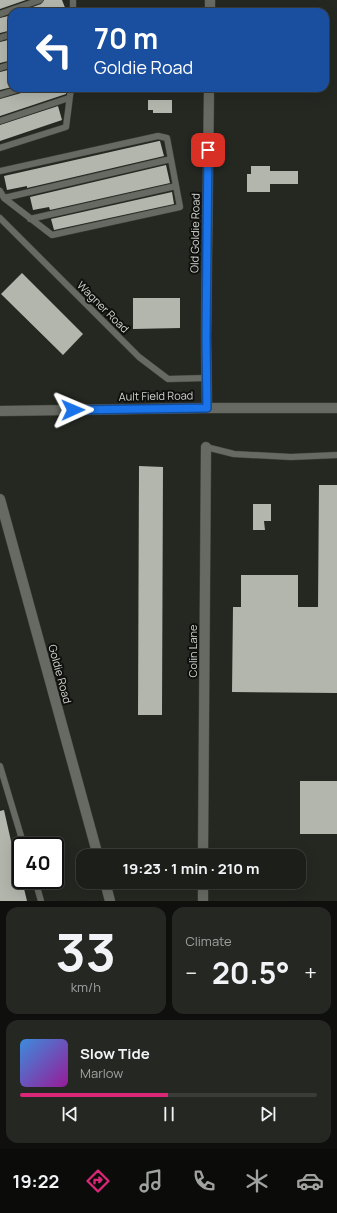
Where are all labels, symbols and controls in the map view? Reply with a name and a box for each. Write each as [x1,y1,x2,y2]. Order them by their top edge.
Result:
text: 70 m [94,19,158,57]
icon: left [28,24,80,76]
text: Goldie Road [94,55,193,79]
pin [191,133,225,167]
icon: arrive [197,139,219,161]
street label: Old Goldie Road [186,193,203,273]
street label: Wagner Road [74,277,133,336]
street label: Ault Field Road [119,387,193,404]
position arrow [52,389,94,431]
street label: Colin Lane [185,624,200,677]
street label: Goldie Road [45,643,76,705]
speed limit sign: 40 [12,837,64,889]
text: 19:23 · 1 min · 210 m [122,858,260,879]
text: 33 [56,916,116,987]
text: Climate [186,932,232,950]
text: 20.5° [212,952,290,993]
text: − [186,958,197,988]
text: + [304,958,317,988]
text: km/h [71,978,101,996]
text: Slow Tide [80,1043,150,1064]
text: Marlow [80,1064,123,1082]
icon: previous [59,1103,81,1125]
icon: pause [158,1103,180,1125]
icon: next [257,1103,279,1125]
icon: directions [84,1167,112,1195]
icon: music [137,1167,165,1195]
icon: phone [190,1167,218,1195]
icon: climate [243,1167,271,1195]
icon: car [296,1167,324,1195]
text: 19:22 [13,1169,59,1193]

